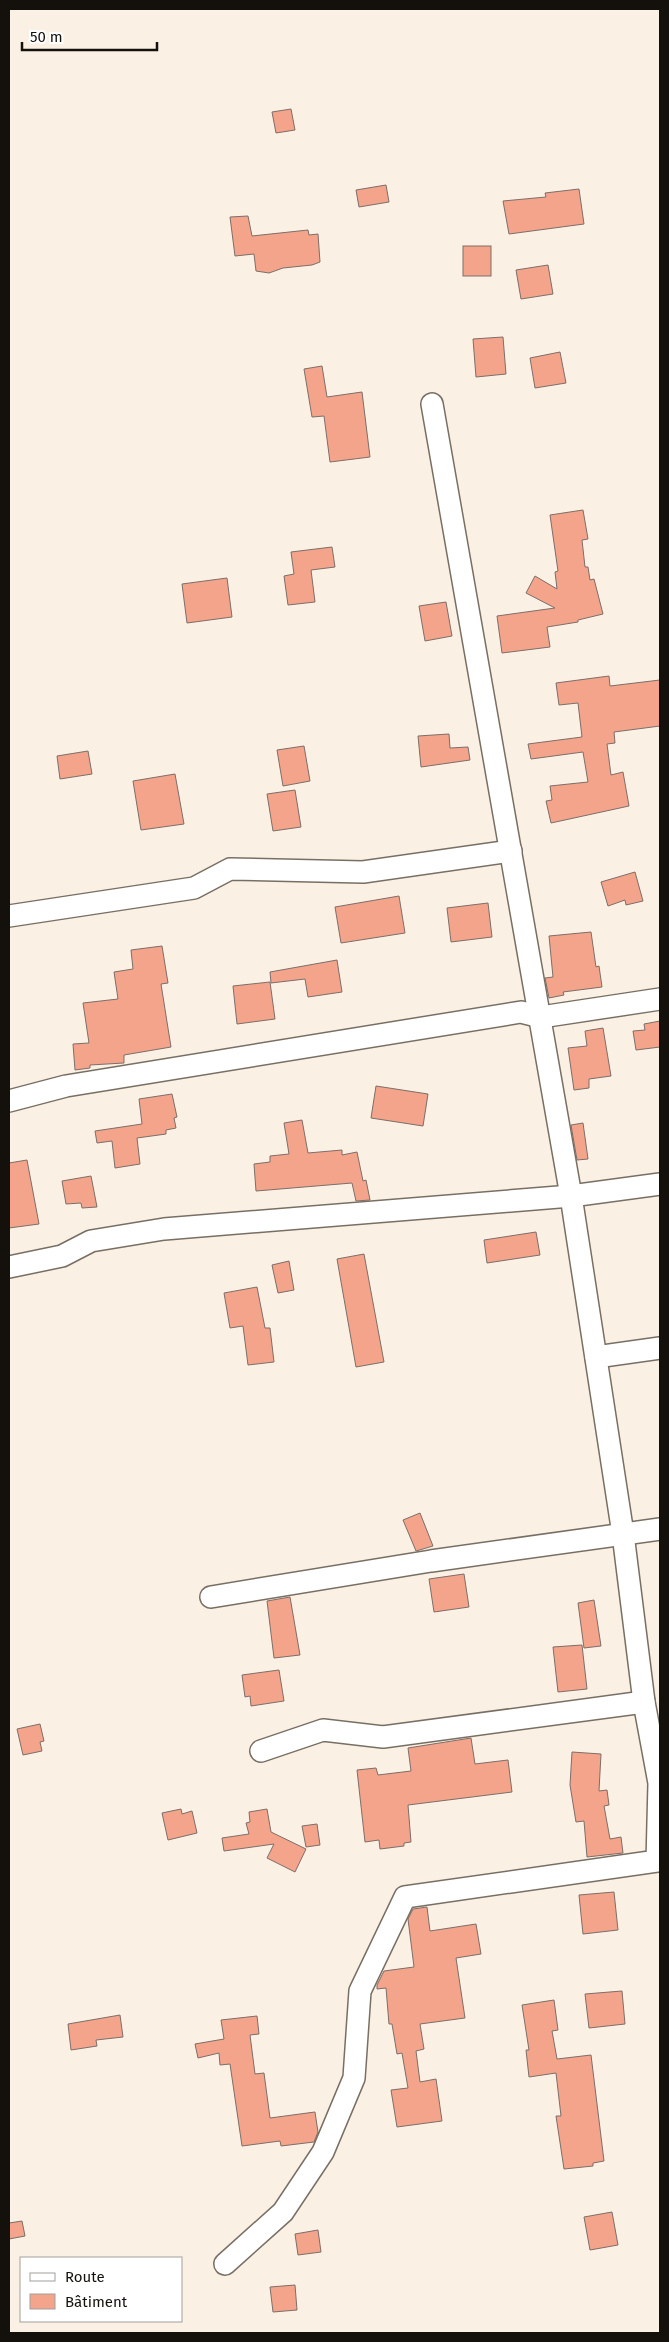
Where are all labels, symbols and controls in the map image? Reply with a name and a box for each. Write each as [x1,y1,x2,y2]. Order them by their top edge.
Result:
scale bar [22,20,158,52]
text: 50 m [30,28,63,46]
legend [20,2257,182,2322]
text: Route [65,2268,105,2286]
text: Bâtiment [65,2293,128,2311]

